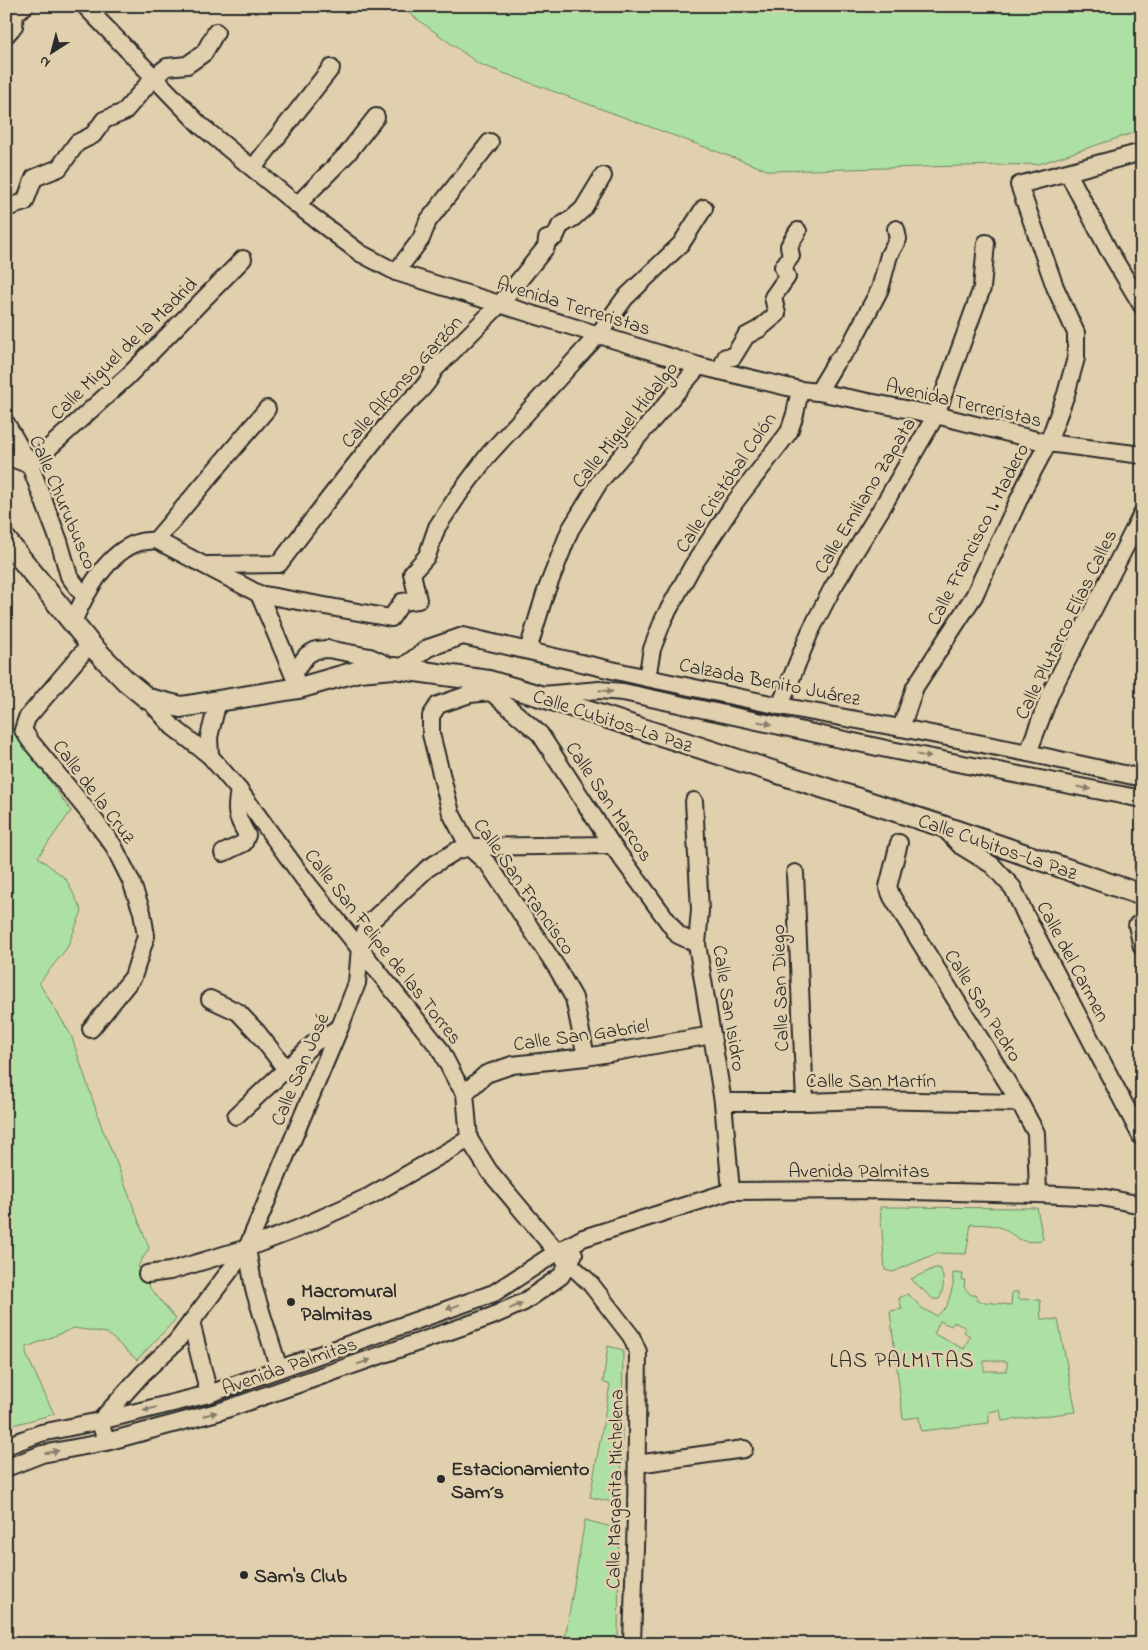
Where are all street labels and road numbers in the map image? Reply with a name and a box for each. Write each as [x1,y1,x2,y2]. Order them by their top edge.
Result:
street label: Avenida Terreristas [493,270,654,345]
street label: Calle Miguel de la Madrid [44,271,206,429]
street label: Calle Alfonso Garzón [335,310,471,456]
street label: Calle Miguel Hidalgo [566,356,687,496]
street label: Avenida Terreristas [882,372,1044,437]
street label: Calle Cristóbal Colón [669,407,785,560]
street label: Calle Emiliano Zapata [808,412,924,580]
street label: Calle Churubusco [20,431,103,575]
street label: Calle Francisco I. Madero [921,439,1038,631]
street label: Calle Plutarco Elías Calles [1009,525,1126,725]
street label: Calzada Benito Juárez [676,652,863,715]
street label: Calle Cubitos-La Paz [529,683,696,762]
street label: Calle de la Cruz [44,734,142,851]
street label: Calle San Marcos [557,736,659,868]
street label: Calle Cubitos-La Paz [914,808,1081,889]
street label: Calle San Francisco [465,813,581,962]
street label: Calle San Felipe de las Torres [296,843,468,1052]
street label: Calle del Carmen [1028,896,1116,1028]
street label: Calle San Diego [765,924,799,1052]
street label: Calle San Isidro [703,943,752,1074]
street label: Calle San Pedro [936,944,1028,1068]
street label: Calle San José [264,1009,338,1131]
street label: Calle San Gabriel [512,1013,651,1060]
street label: Calle San Martín [806,1068,936,1097]
street label: Avenida Palmitas [788,1158,930,1187]
street label: Avenida Palmitas [218,1331,361,1404]
street label: Calle Margarita Michelena [600,1389,634,1589]

